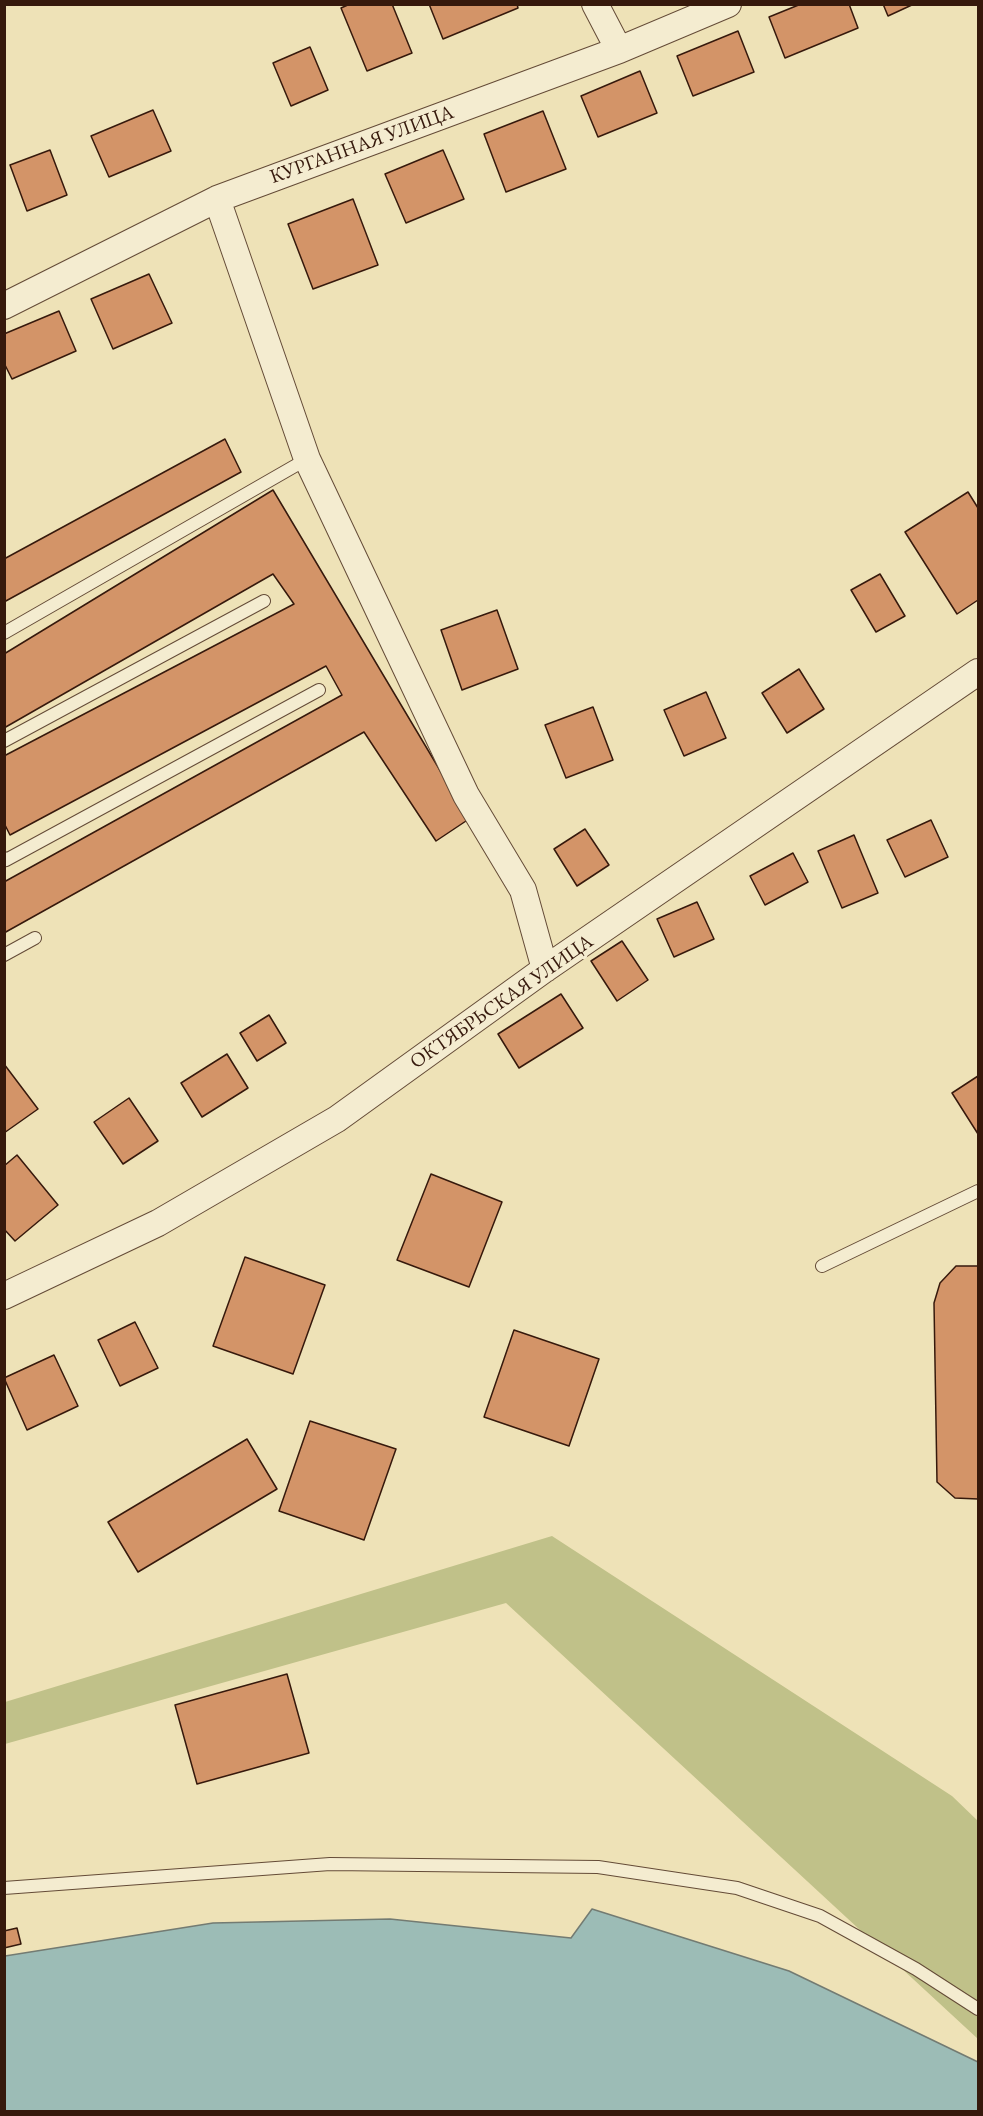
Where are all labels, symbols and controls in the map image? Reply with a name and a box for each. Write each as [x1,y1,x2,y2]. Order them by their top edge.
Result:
street label: КУРГАННАЯ УЛИЦА [267,101,457,189]
street label: ОКТЯБРЬСКАЯ УЛИЦА [406,930,598,1074]

